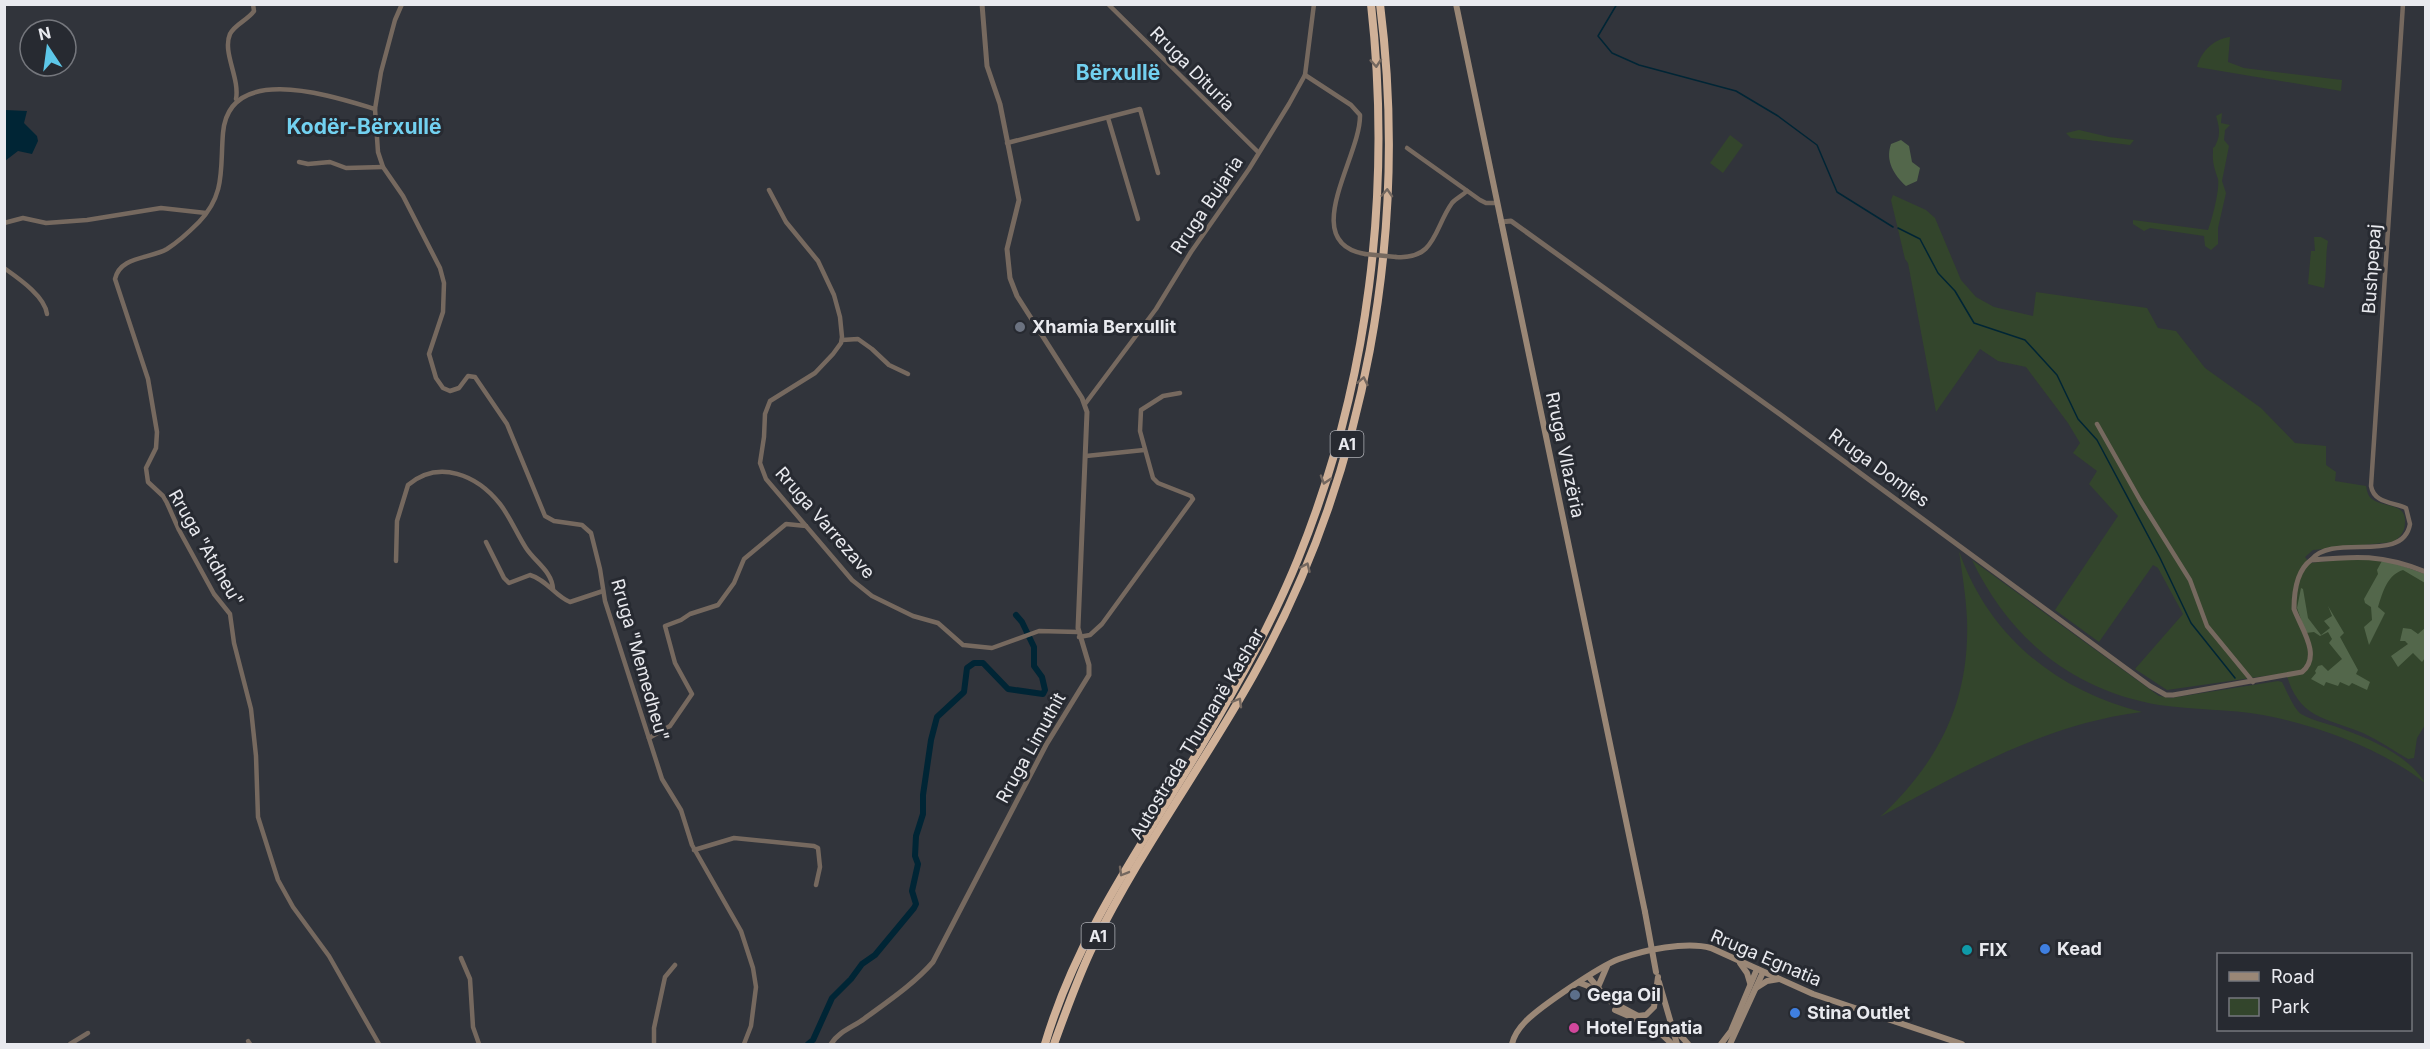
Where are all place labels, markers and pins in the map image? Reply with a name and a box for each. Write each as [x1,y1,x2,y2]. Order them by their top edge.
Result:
place label: Xhamia Berxullit [1032,316,1176,337]
marker: Xhamia Berxullit [1013,320,1027,334]
place label: Kead [2057,938,2102,959]
place label: FIX [1979,939,2008,960]
marker: Kead [2038,942,2052,956]
marker: FIX [1960,943,1974,957]
place label: Gega Oil [1587,984,1661,1005]
marker: Gega Oil [1568,988,1582,1002]
place label: Stina Outlet [1807,1002,1910,1023]
marker: Stina Outlet [1788,1006,1802,1020]
place label: Hotel Egnatia [1586,1017,1703,1038]
marker: Hotel Egnatia [1567,1021,1581,1035]

